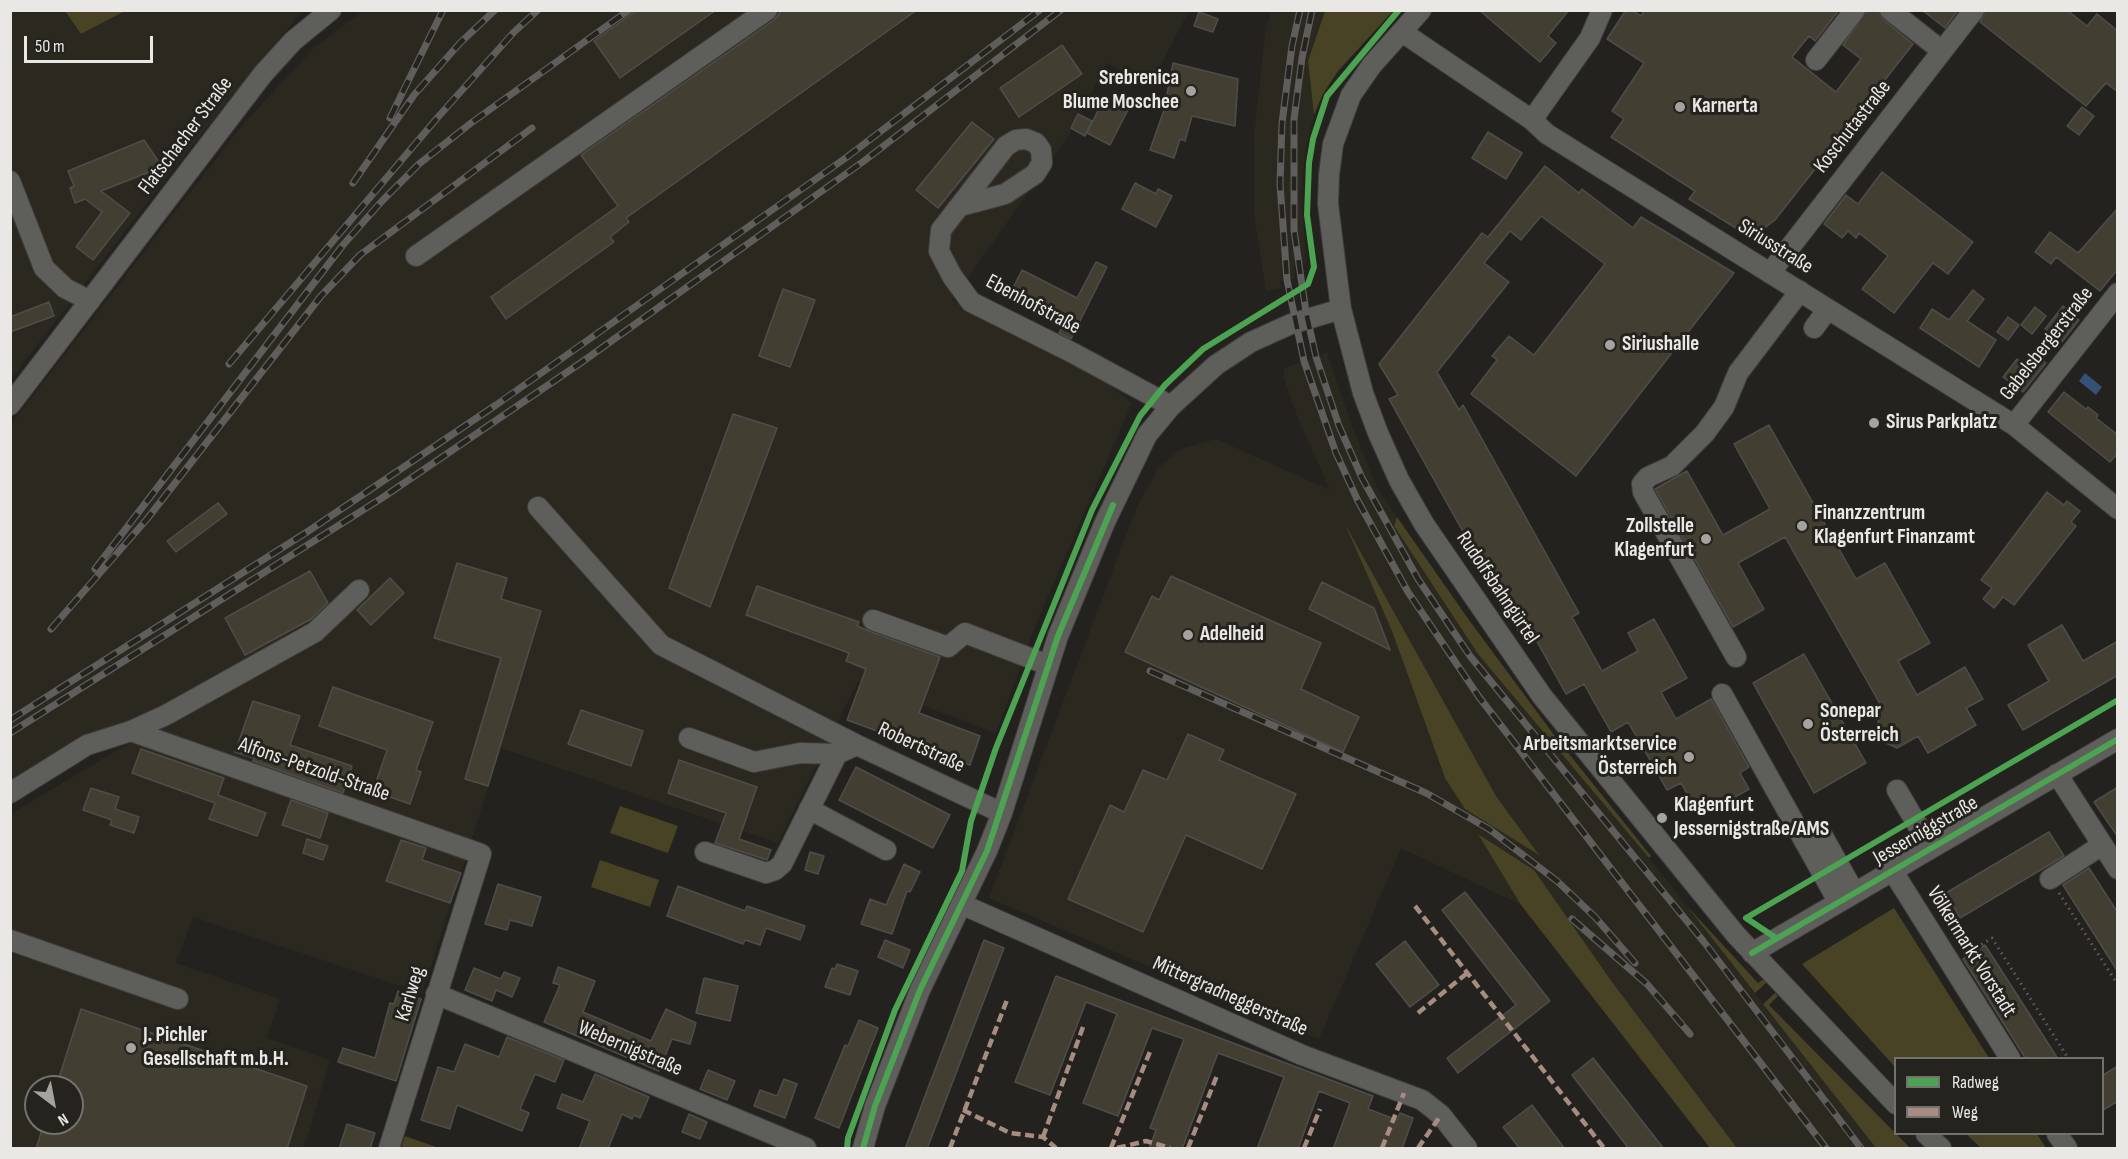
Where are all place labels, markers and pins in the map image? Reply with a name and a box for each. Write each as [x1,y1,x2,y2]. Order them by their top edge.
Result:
place label: Srebrenica Blume Moschee [1063,66,1179,116]
marker: Srebrenica Blume Moschee [1184,84,1198,98]
place label: Karnerta [1692,94,1758,120]
marker: Karnerta [1673,100,1687,114]
place label: Siriushalle [1622,332,1699,358]
marker: Siriushalle [1603,338,1617,352]
place label: Sirus Parkplatz [1886,410,1997,436]
marker: Sirus Parkplatz [1867,416,1881,430]
place label: Finanzzentrum Klagenfurt Finanzamt [1814,501,1975,551]
place label: Zollstelle Klagenfurt [1614,514,1694,564]
marker: Finanzzentrum Klagenfurt Finanzamt [1795,519,1809,533]
marker: Zollstelle Klagenfurt [1699,532,1713,546]
place label: Adelheid [1200,622,1264,648]
marker: Adelheid [1181,628,1195,642]
place label: Sonepar Österreich [1820,699,1899,749]
marker: Sonepar Österreich [1801,717,1815,731]
place label: Arbeitsmarktservice Österreich [1524,732,1677,782]
marker: Arbeitsmarktservice Österreich [1682,750,1696,764]
place label: Klagenfurt Jessernigstraße/AMS [1674,793,1829,843]
marker: Klagenfurt Jessernigstraße/AMS [1655,811,1669,825]
place label: J. Pichler Gesellschaft m.b.H. [143,1023,289,1073]
marker: J. Pichler Gesellschaft m.b.H. [124,1041,138,1055]

